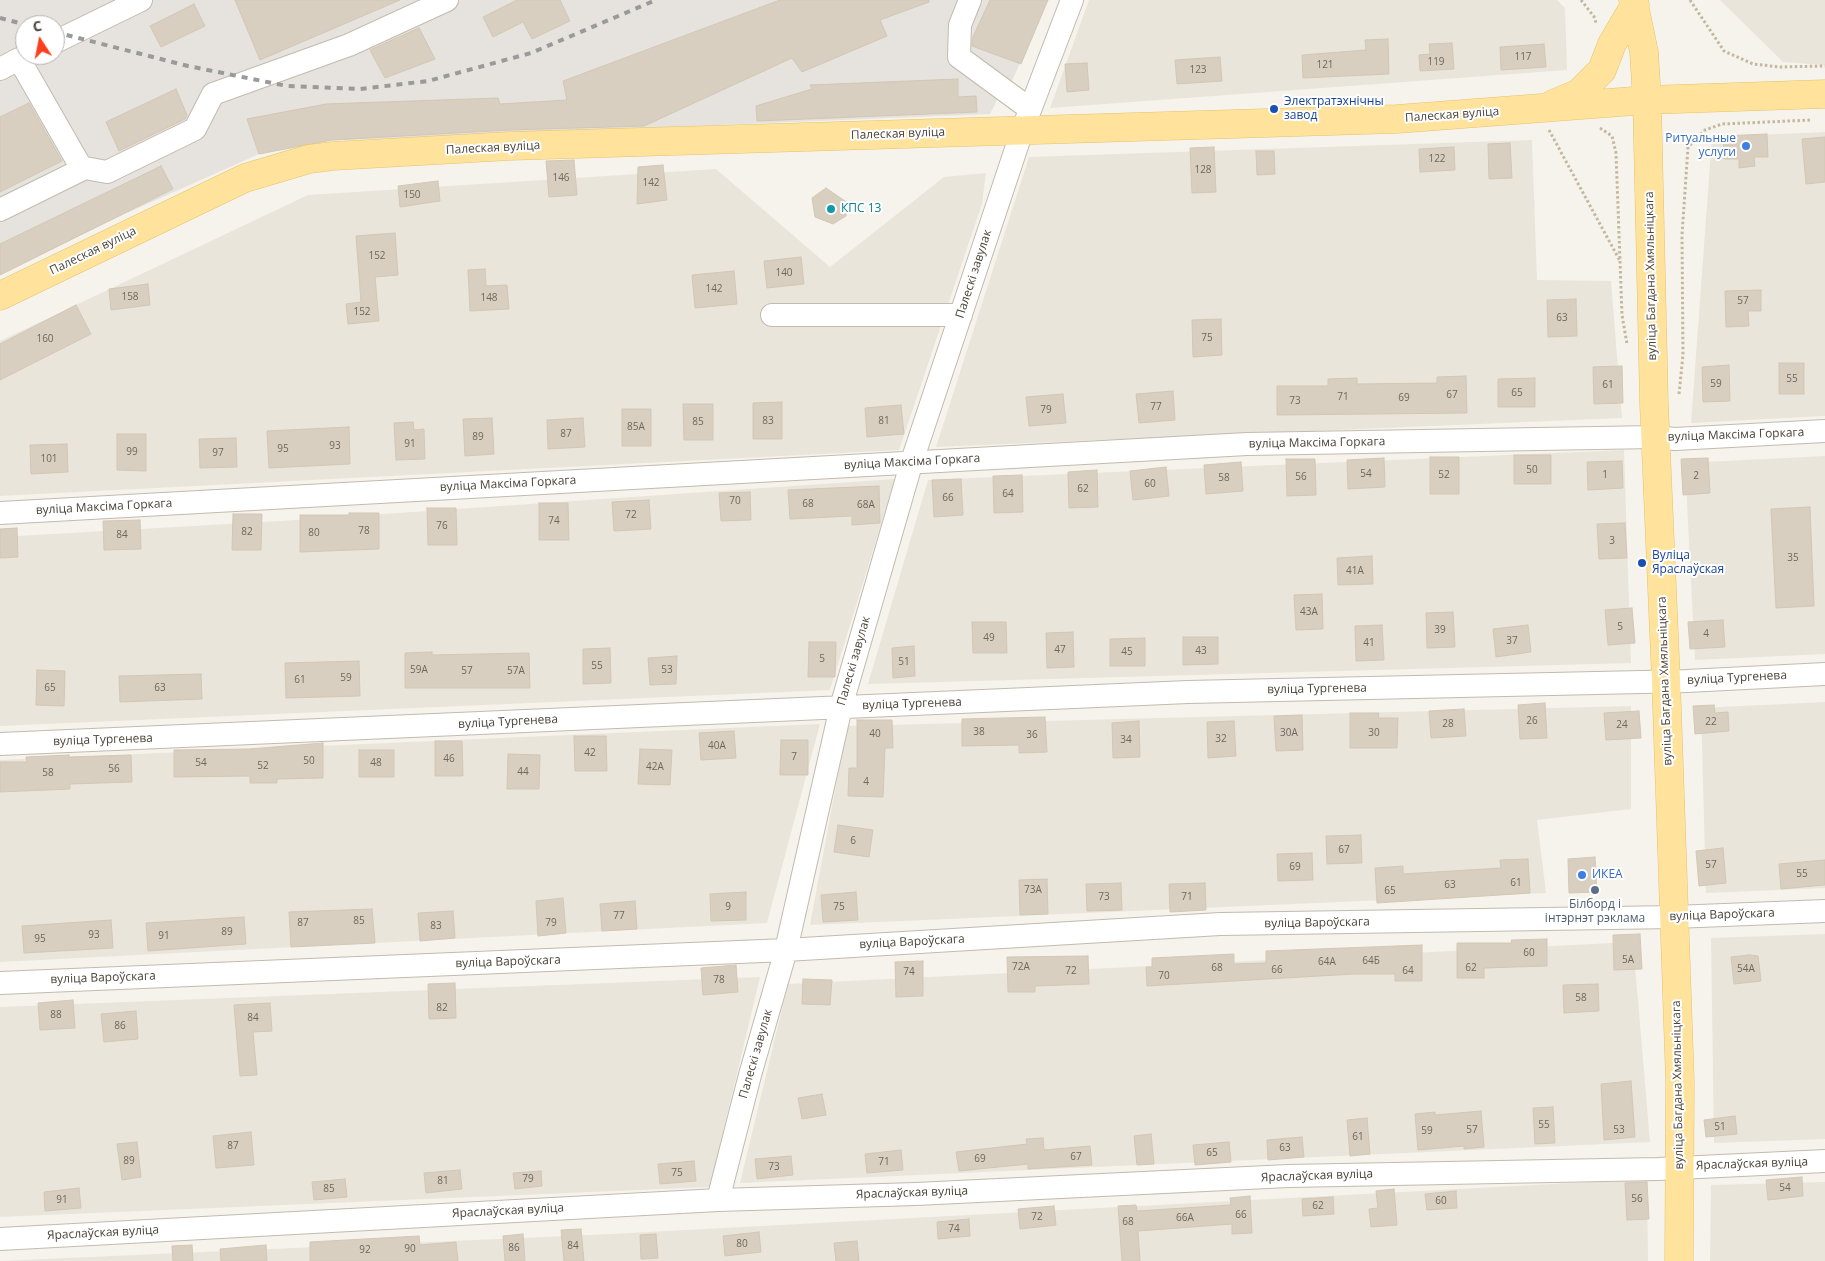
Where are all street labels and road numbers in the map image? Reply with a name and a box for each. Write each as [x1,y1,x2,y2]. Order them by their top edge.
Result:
street label: Палеская вуліца [1404,105,1500,125]
street label: Палеская вуліца [851,125,945,143]
street label: Палеская вуліца [446,138,540,158]
street label: вуліца Багдана Хмяльніцкага [1642,191,1660,361]
street label: Палеская вуліца [47,224,139,278]
street label: Палескі завулак [953,228,995,320]
street label: вуліца Максіма Горкага [1667,425,1805,445]
street label: вуліца Максіма Горкага [1249,435,1385,451]
street label: вуліца Максіма Горкага [843,451,981,473]
street label: вуліца Максіма Горкага [439,473,577,495]
street label: вуліца Максіма Горкага [35,496,173,518]
street label: вуліца Багдана Хмяльніцкага [1655,596,1675,766]
street label: Палескі завулак [834,615,874,707]
street label: вуліца Тургенева [1687,668,1787,688]
street label: вуліца Тургенева [1267,681,1367,697]
street label: вуліца Тургенева [862,695,962,713]
street label: вуліца Тургенева [458,712,558,732]
street label: вуліца Тургенева [53,731,153,749]
street label: вуліца Вароўскага [1669,906,1775,924]
street label: вуліца Вароўскага [1264,915,1370,931]
street label: вуліца Вароўскага [859,932,965,952]
street label: вуліца Вароўскага [455,953,561,971]
street label: вуліца Вароўскага [50,969,156,987]
street label: вуліца Багдана Хмяльніцкага [1669,1000,1687,1170]
street label: Палескі завулак [736,1008,776,1100]
street label: Яраслаўская вуліца [1696,1155,1808,1173]
street label: Яраслаўская вуліца [1261,1167,1373,1185]
street label: Яраслаўская вуліца [856,1184,968,1202]
street label: Яраслаўская вуліца [452,1201,564,1221]
street label: Яраслаўская вуліца [47,1223,159,1243]

